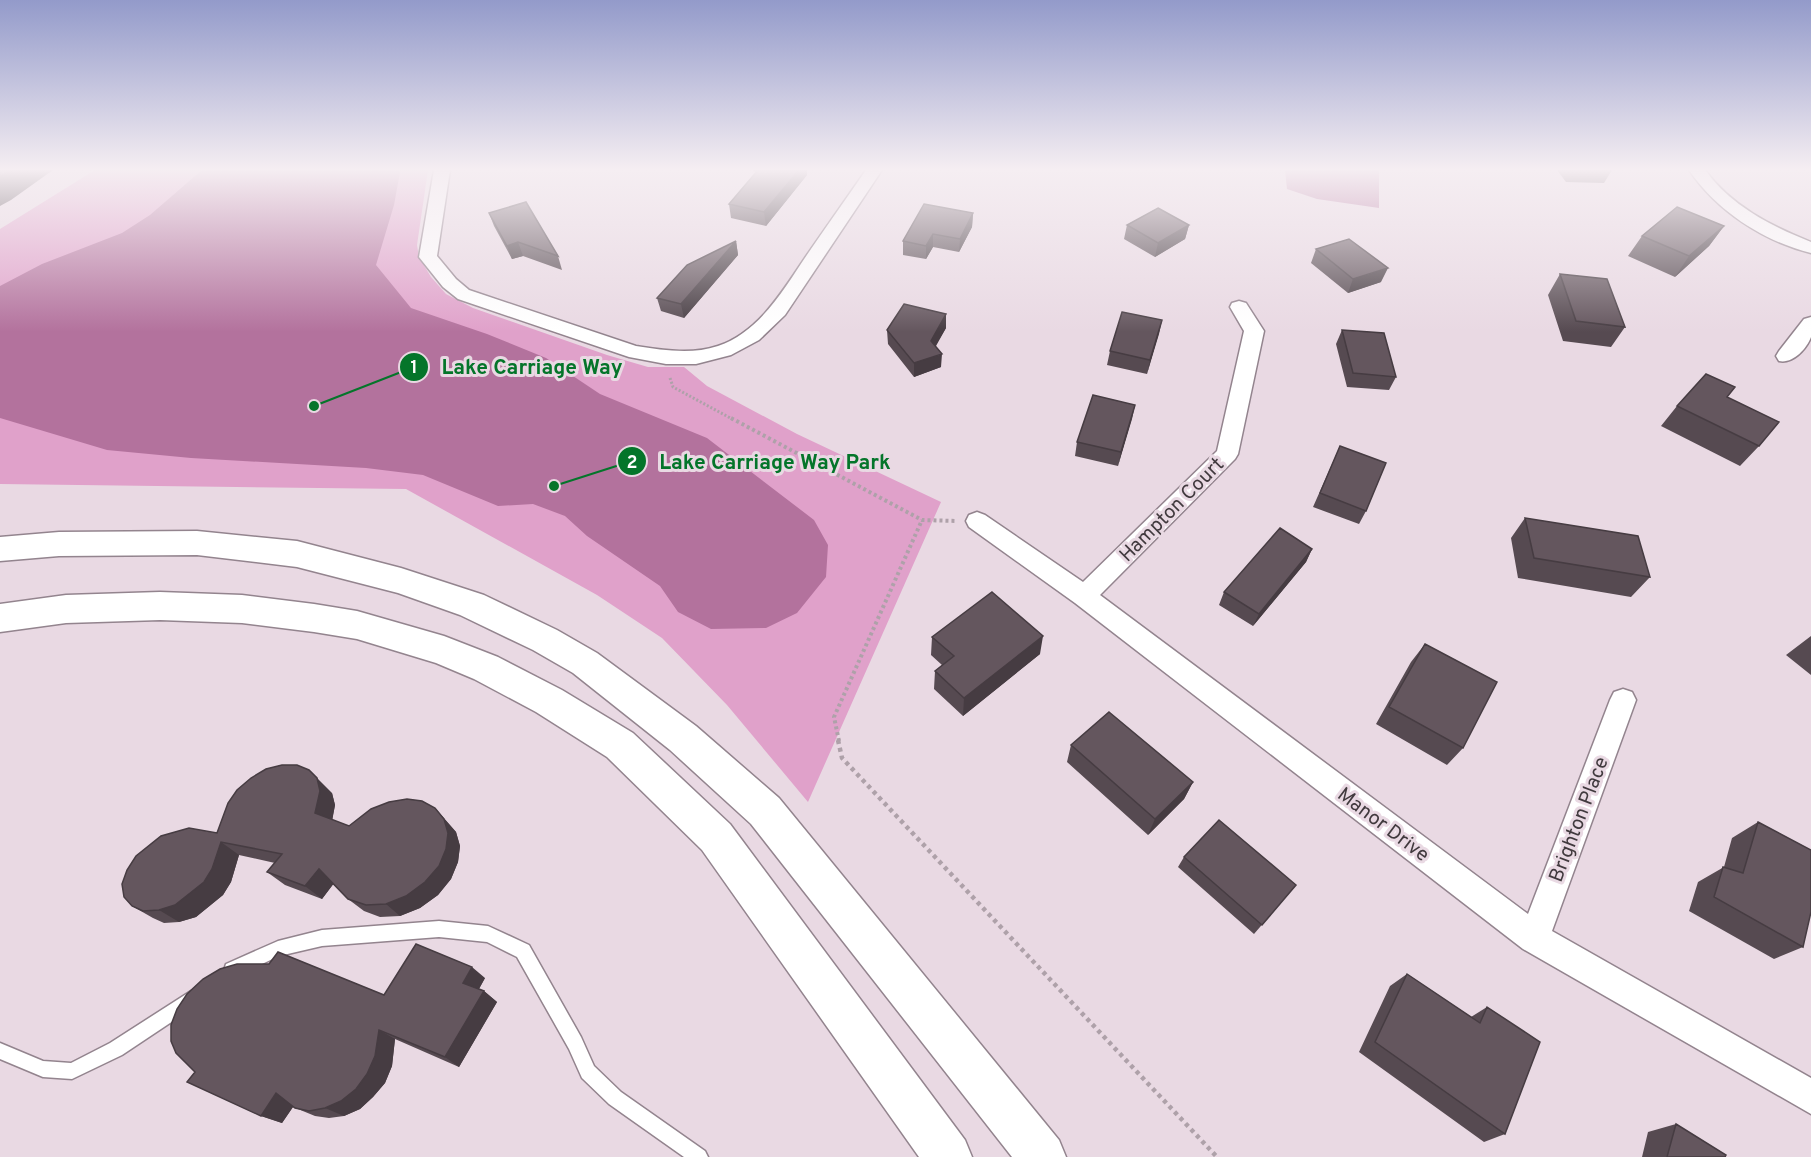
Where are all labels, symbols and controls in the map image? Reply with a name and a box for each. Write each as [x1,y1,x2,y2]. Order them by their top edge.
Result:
callout: Lake Carriage Way [399,347,634,386]
text: Lake Carriage Way [441,355,623,382]
text: 1 [410,357,418,380]
callout: Lake Carriage Way Park [617,442,902,481]
text: Lake Carriage Way Park [659,450,891,477]
text: 2 [626,452,638,475]
street label: Hampton Court [1114,452,1230,568]
street label: Brighton Place [1544,753,1616,886]
street label: Manor Drive [1332,782,1434,869]

